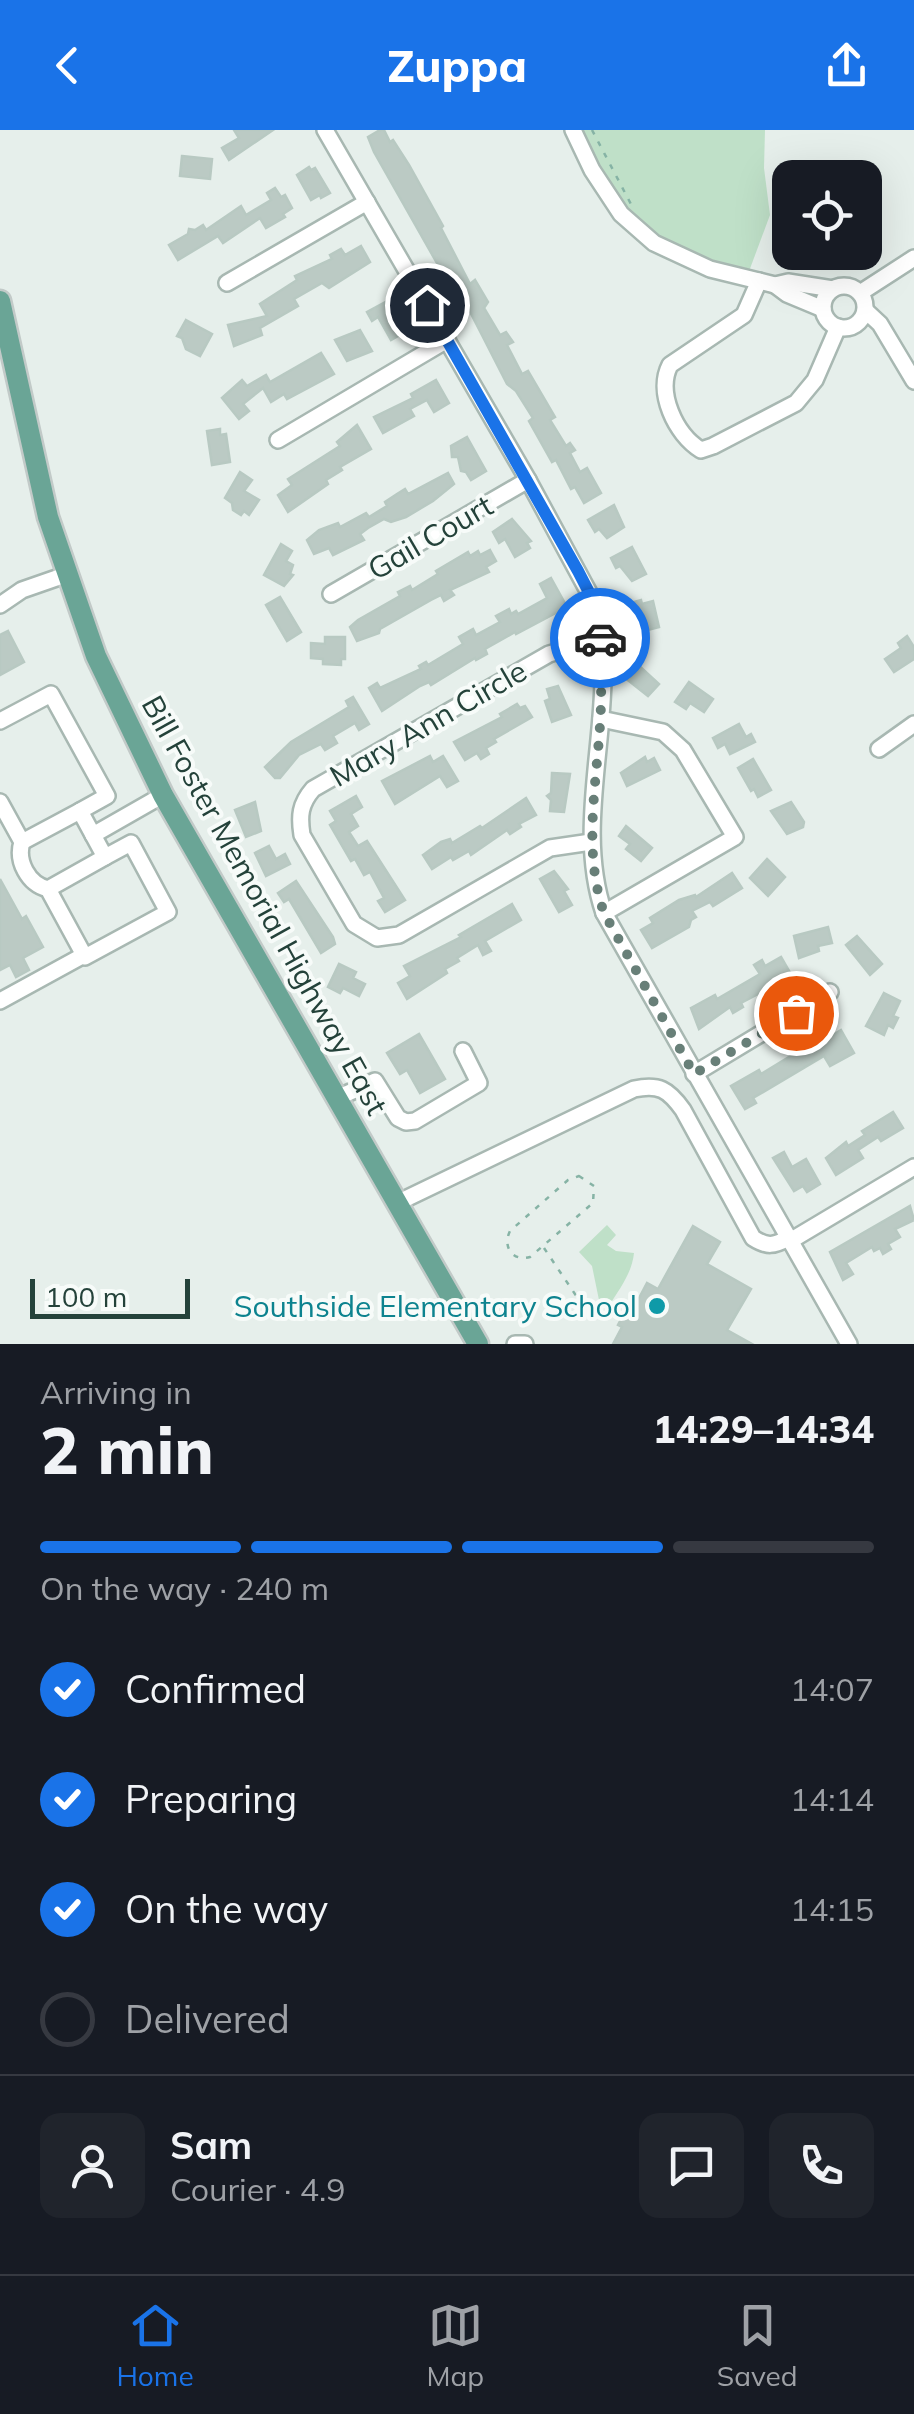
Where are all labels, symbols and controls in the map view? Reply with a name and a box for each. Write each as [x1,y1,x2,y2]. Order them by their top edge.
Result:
text: Zuppa [387,37,527,93]
icon: back [40,38,95,93]
icon: share [819,38,874,93]
map controls [772,160,882,270]
button: locate [772,160,882,270]
pin [385,263,470,348]
icon: home [400,278,455,333]
street label: Gail Court [361,486,499,588]
courier [550,588,650,688]
icon: car [573,611,628,666]
street label: Mary Ann Circle [323,651,533,795]
street label: Bill Foster Memorial Highway East [134,689,396,1121]
pin [754,971,839,1056]
icon: bag [769,986,824,1041]
scale bar [30,1274,190,1318]
text: 100 m [45,1279,127,1314]
place label: Southside Elementary School [234,1287,637,1325]
marker: Southside Elementary School [646,1295,668,1317]
text: Arriving in [40,1372,192,1412]
text: 14:29–14:34 [653,1405,874,1453]
text: 2 min [40,1409,214,1490]
text: On the way · 240 m [40,1568,329,1608]
icon: check [40,1662,95,1717]
text: Confirmed [125,1665,306,1713]
text: 14:07 [790,1669,874,1709]
icon: check [40,1772,95,1827]
text: Preparing [125,1775,297,1823]
text: 14:14 [790,1779,874,1819]
icon: check [40,1882,95,1937]
text: On the way [125,1885,328,1933]
text: 14:15 [790,1889,874,1929]
text: Delivered [125,1995,290,2043]
button: person [40,2113,145,2218]
button: chat [639,2113,744,2218]
button: phone [769,2113,874,2218]
text: Sam [170,2121,252,2169]
text: Courier · 4.9 [170,2169,346,2209]
tab: Home [116,2298,194,2393]
tab: Map [426,2298,484,2393]
tab: Saved [717,2298,798,2393]

